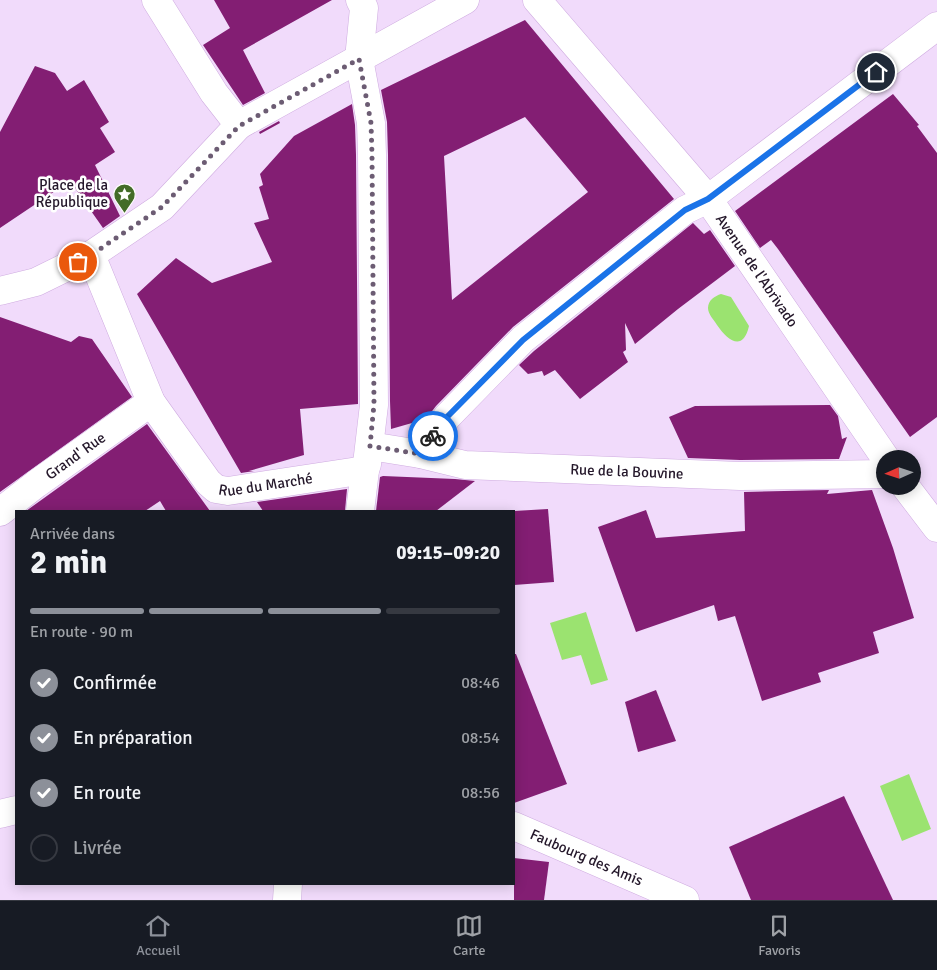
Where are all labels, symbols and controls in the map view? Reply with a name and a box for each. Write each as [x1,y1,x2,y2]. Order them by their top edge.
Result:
pin [855,51,897,93]
icon: home [862,58,890,86]
place label: Place de la République [36,176,108,211]
place icon: Place de la République [112,182,136,213]
street label: Avenue de l'Abrivado [712,211,802,331]
pin [57,241,99,283]
icon: bag [64,248,92,276]
courier [408,411,458,461]
icon: bike [419,422,447,450]
street label: Grand' Rue [42,428,109,483]
north arrow [876,450,921,495]
map controls [876,450,921,495]
street label: Rue de la Bouvine [570,460,684,483]
street label: Rue du Marché [217,469,314,500]
text: Arrivée dans [30,524,115,544]
text: 09:15–09:20 [396,541,500,565]
text: 2 min [30,543,107,582]
text: En route · 90 m [30,622,133,642]
icon: check [30,669,58,697]
text: Confirmée [73,671,157,695]
text: 08:46 [461,673,500,693]
icon: check [30,724,58,752]
text: En préparation [73,726,193,750]
text: 08:54 [461,728,500,748]
icon: check [30,779,58,807]
text: En route [73,781,141,805]
text: 08:56 [461,783,500,803]
street label: Faubourg des Amis [527,825,646,890]
text: Livrée [73,836,122,860]
tab: Accueil [136,912,180,959]
tab: Carte [453,912,486,959]
tab: Favoris [758,912,801,959]

